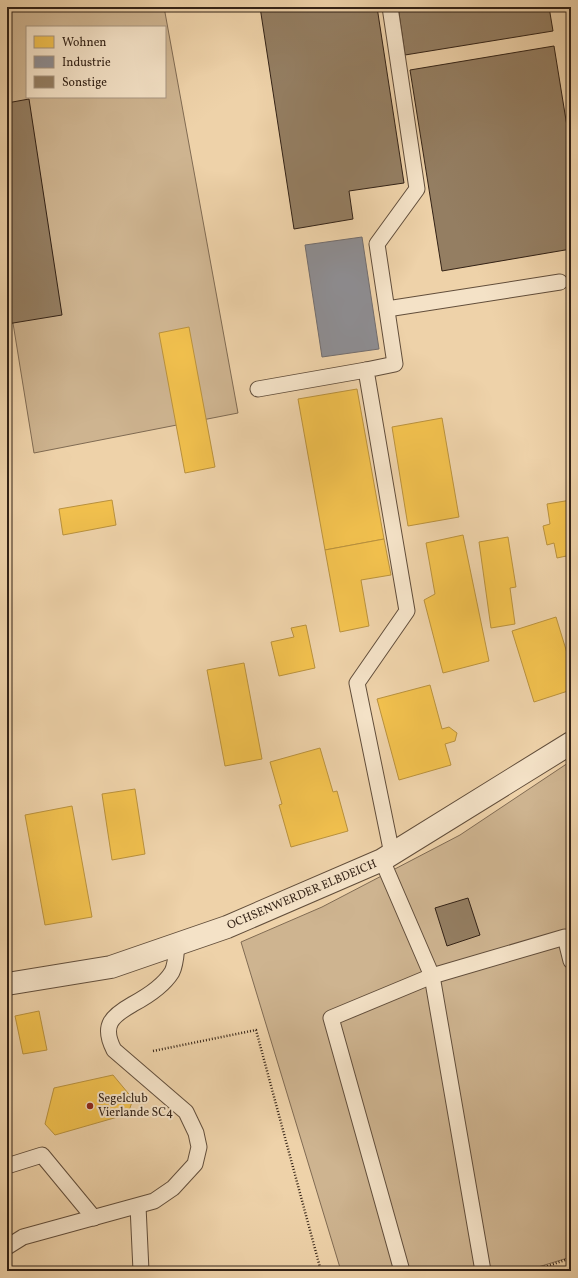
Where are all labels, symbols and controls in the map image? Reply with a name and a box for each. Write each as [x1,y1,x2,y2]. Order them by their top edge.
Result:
legend [26,26,166,98]
text: Wohnen [62,35,107,51]
text: Industrie [62,55,111,71]
text: Sonstige [62,75,107,91]
street label: OCHSENWERDER ELBDEICH [225,856,379,934]
place label: Segelclub Vierlande SC4 [98,1091,173,1121]
marker: Segelclub Vierlande SC4 [85,1101,95,1111]

